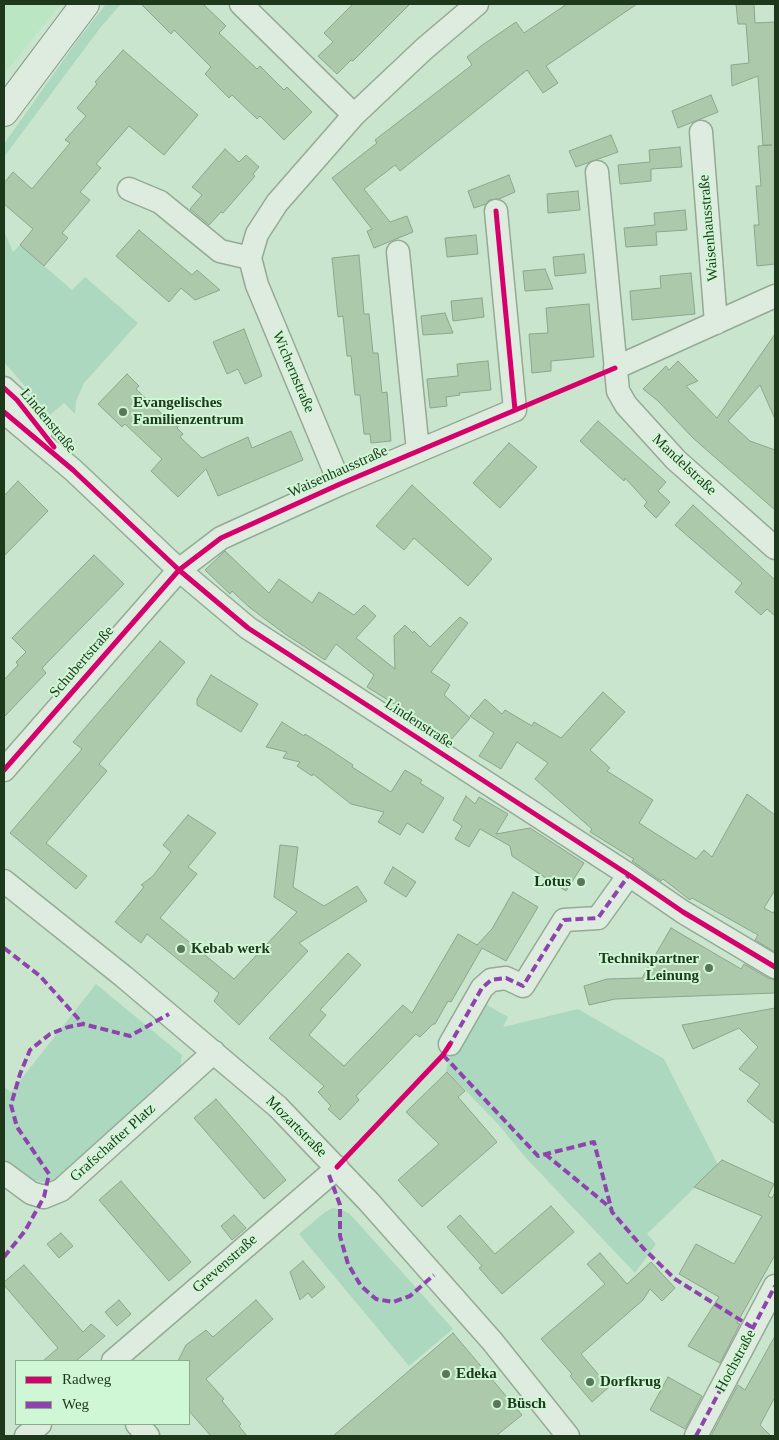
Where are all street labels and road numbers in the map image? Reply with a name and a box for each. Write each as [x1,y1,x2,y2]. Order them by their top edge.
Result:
street label: Waisenhausstraße [695,174,723,282]
street label: Wichernstraße [268,329,318,415]
street label: Lindenstraße [16,385,80,457]
street label: Mandelstraße [648,431,720,499]
street label: Waisenhausstraße [285,442,391,502]
street label: Schubertstraße [46,622,118,702]
street label: Lindenstraße [381,695,457,753]
street label: Mozartstraße [262,1093,330,1161]
street label: Grafschafter Platz [67,1100,159,1186]
street label: Grevenstraße [189,1231,261,1297]
street label: Hochstraße [712,1327,760,1395]

